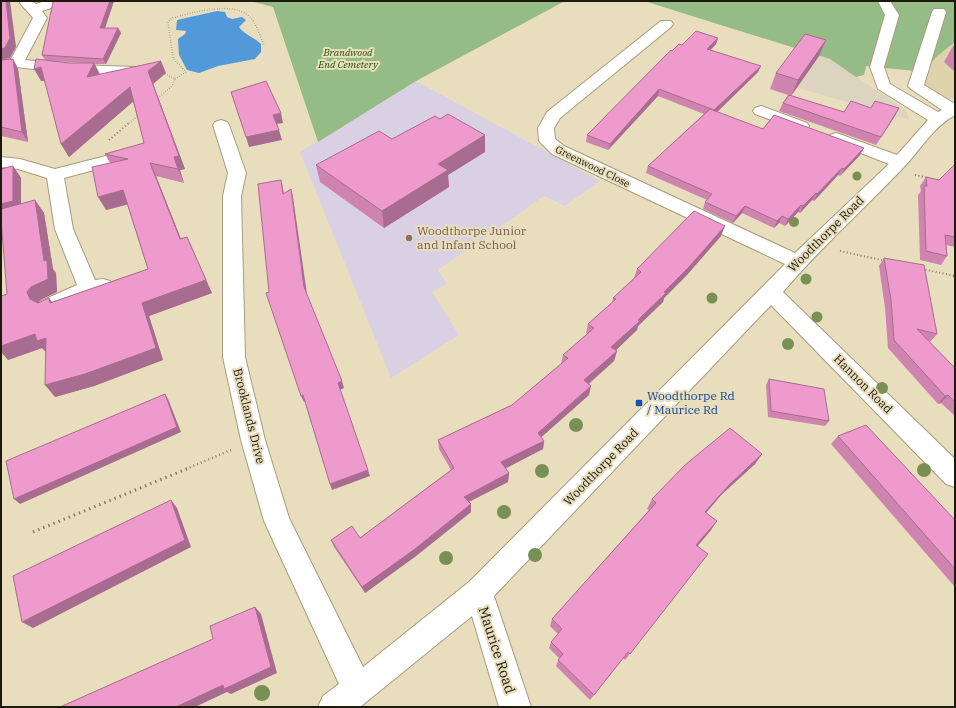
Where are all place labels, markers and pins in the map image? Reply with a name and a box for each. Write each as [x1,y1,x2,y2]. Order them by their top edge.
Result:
place label: Woodthorpe Junior and Infant School [417,223,527,252]
marker: Woodthorpe Junior and Infant School [404,233,414,243]
place label: Woodthorpe Rd / Maurice Rd [647,388,735,417]
marker: Woodthorpe Rd / Maurice Rd [634,398,644,408]

